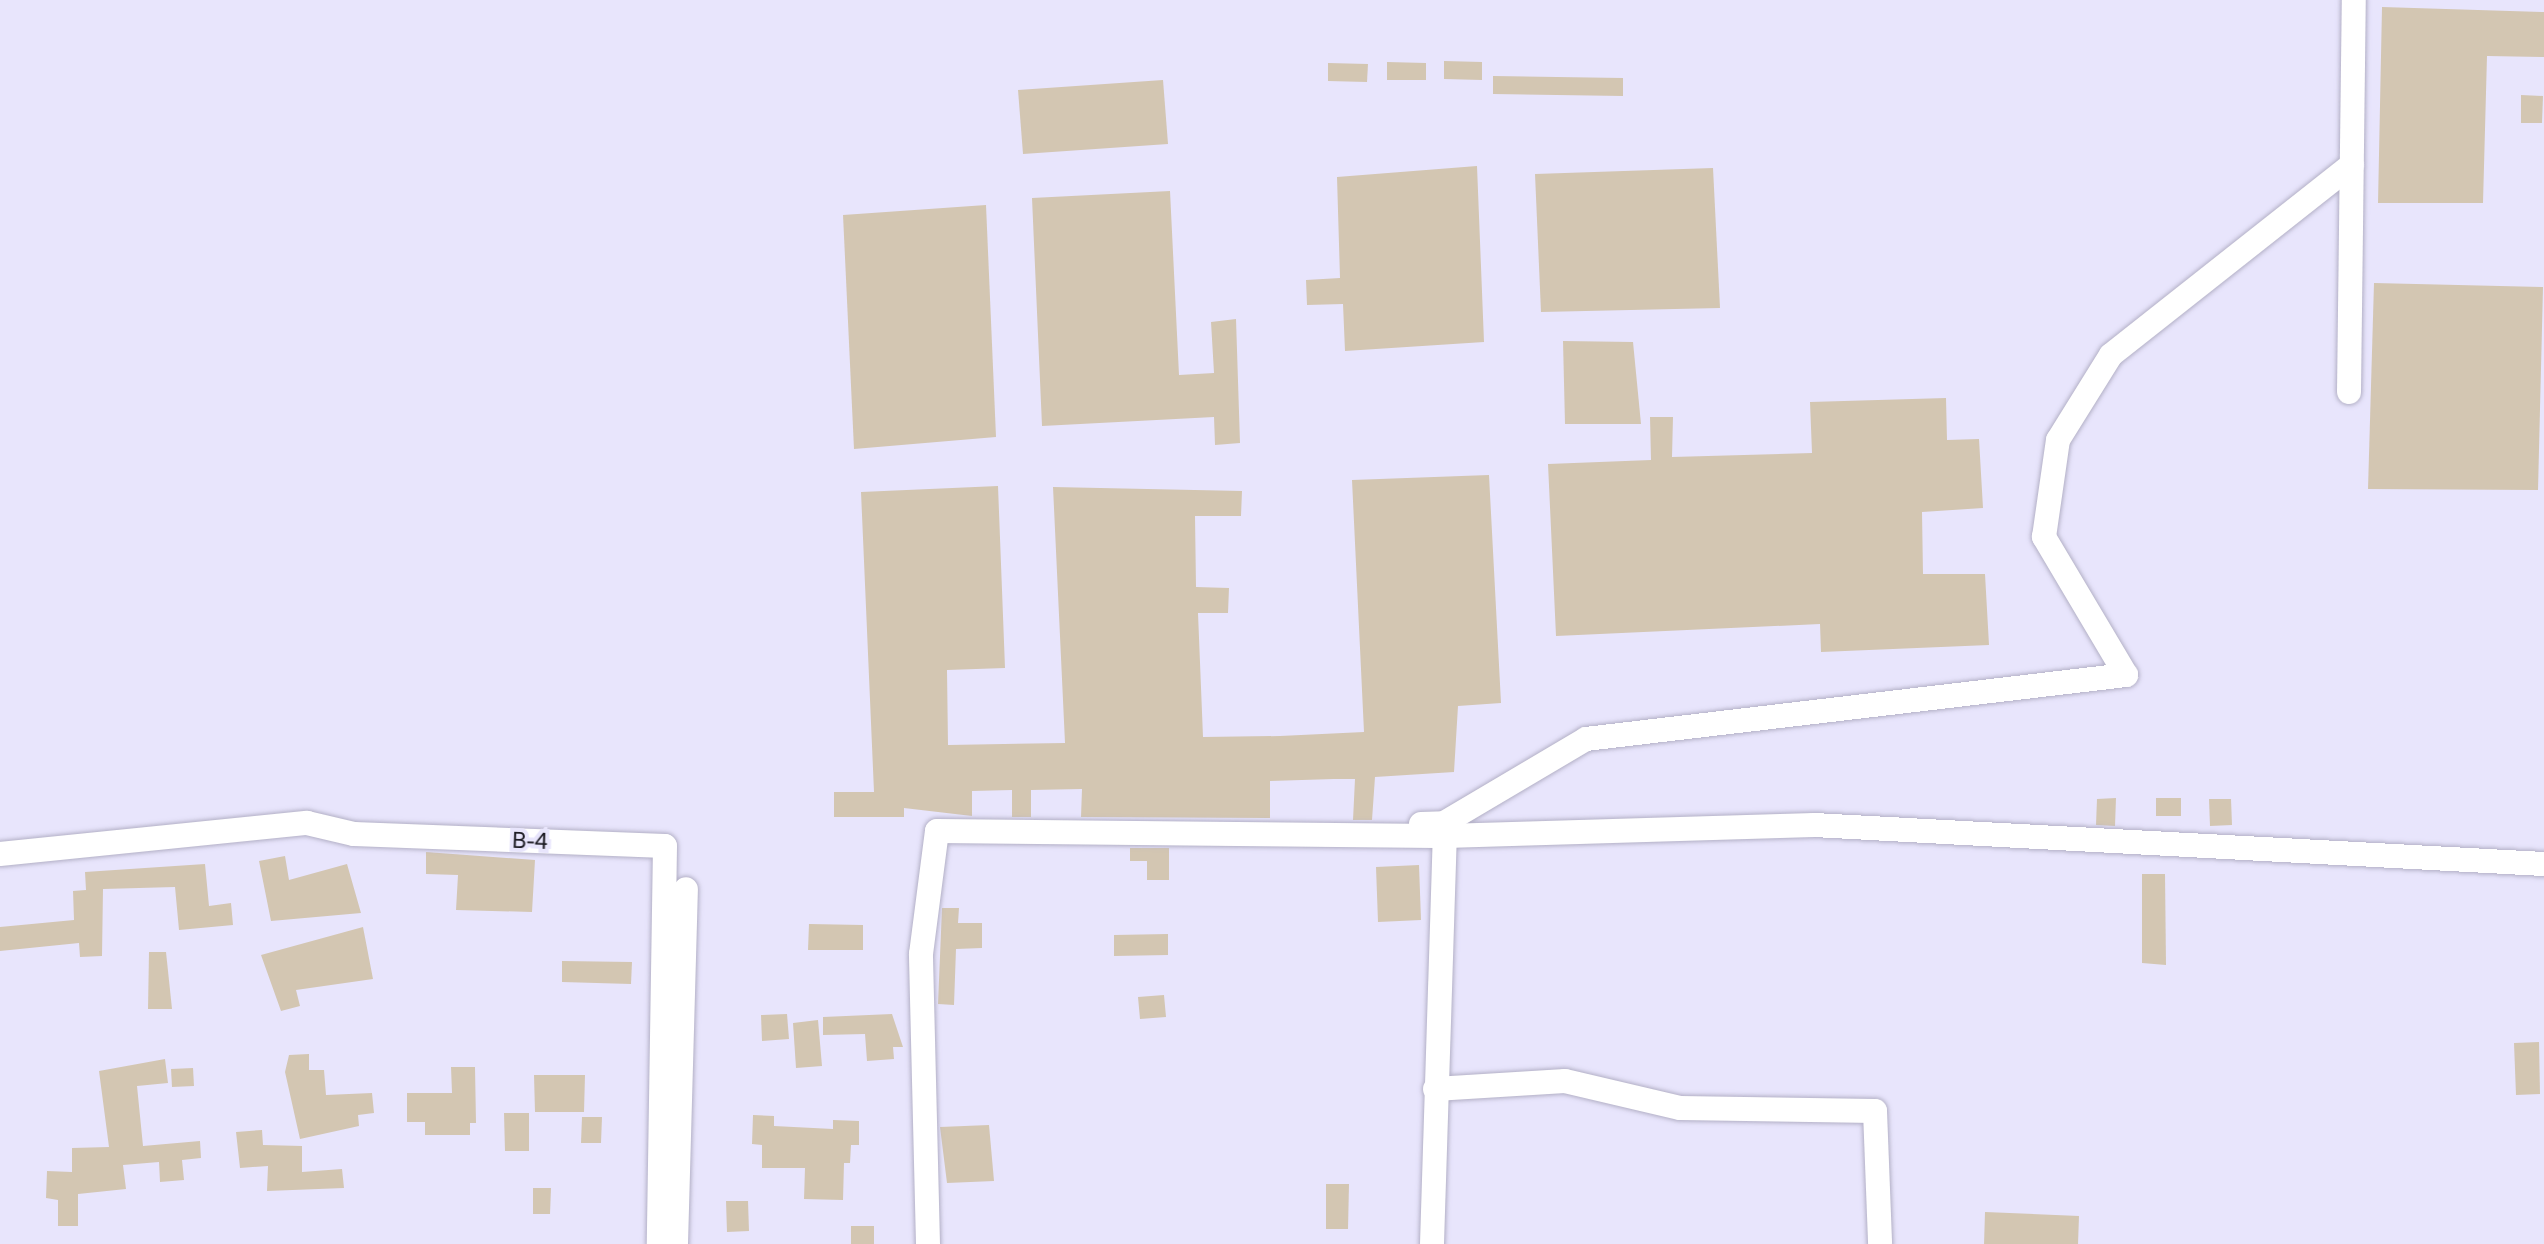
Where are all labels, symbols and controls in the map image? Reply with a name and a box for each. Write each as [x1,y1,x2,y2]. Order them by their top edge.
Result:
street label: B-4 [511,826,549,854]

